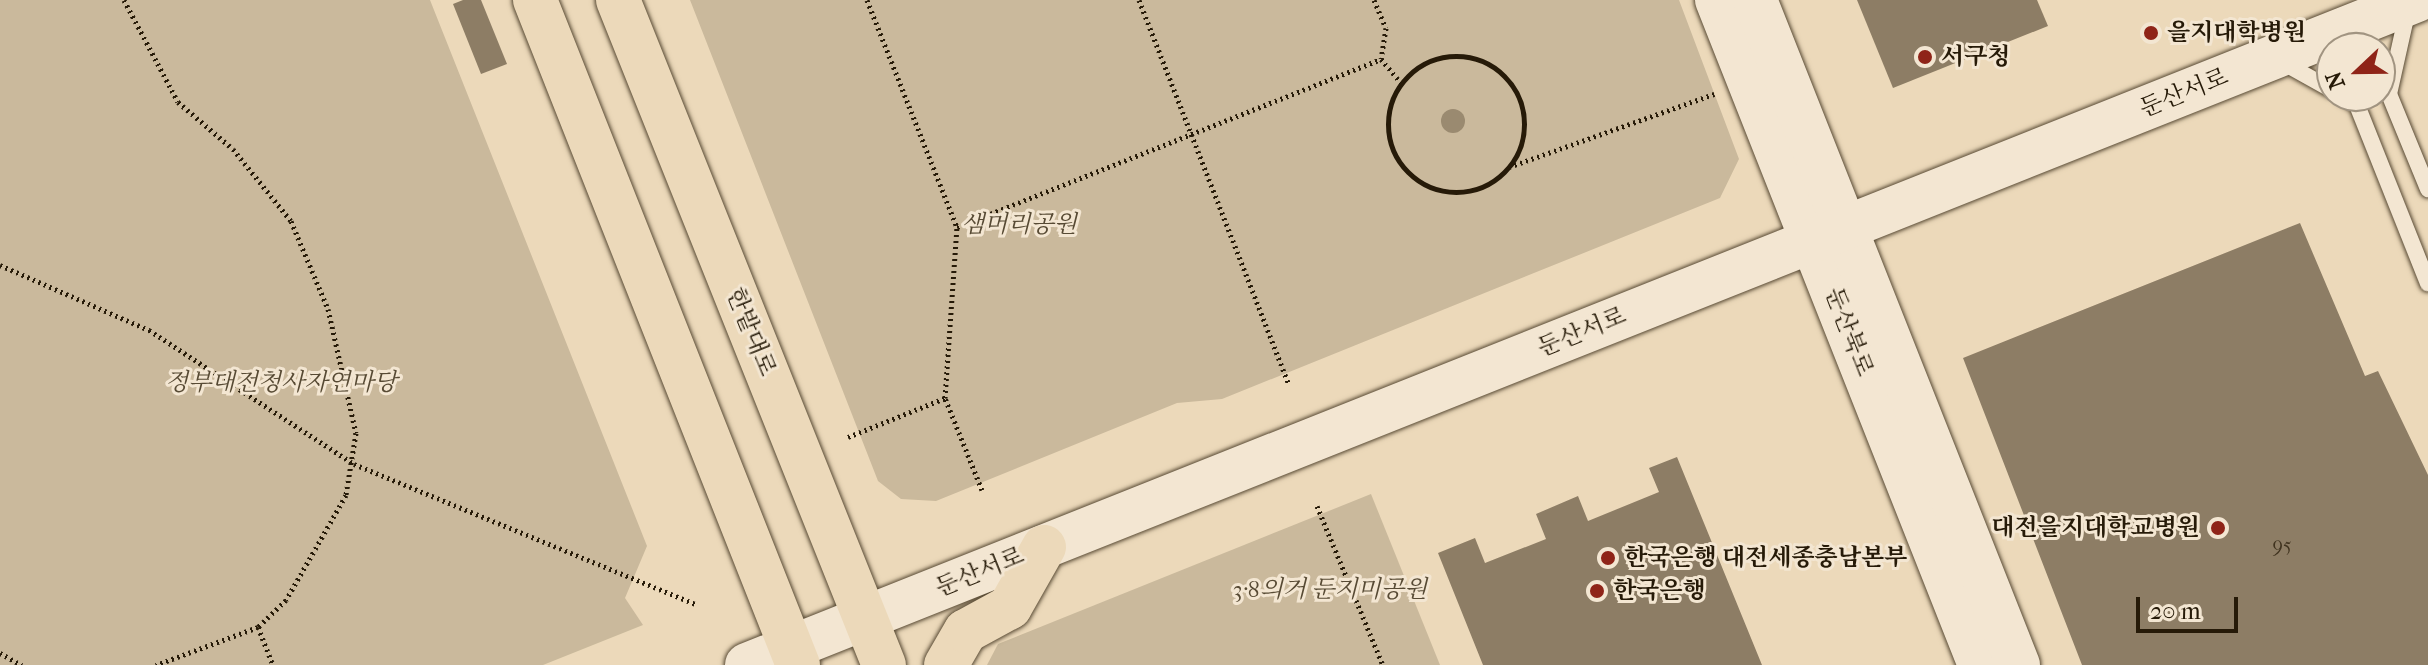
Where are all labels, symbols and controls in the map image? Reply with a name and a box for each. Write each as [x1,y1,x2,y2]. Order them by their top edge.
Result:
place label: 을지대학병원 [2167,19,2306,47]
marker: 을지대학병원 [2142,24,2160,42]
north arrow [2316,32,2396,112]
place label: 서구청 [1941,43,2011,71]
marker: 서구청 [1916,48,1934,66]
street label: 둔산서로 [2136,62,2232,124]
text: N [2320,68,2351,93]
park label: 샘머리공원 [961,211,1077,239]
street label: 한밭대로 [720,284,782,380]
street label: 둔산북로 [1819,284,1879,380]
street label: 둔산서로 [1534,301,1630,363]
park label: 정부대전청사자연마당 [165,369,397,397]
place label: 대전을지대학교병원 [1991,514,2200,542]
marker: 대전을지대학교병원 [2207,517,2229,539]
house number: 95 [2272,533,2292,557]
street label: 둔산서로 [932,541,1028,603]
place label: 한국은행 대전세종충남본부 [1624,544,1907,572]
marker: 한국은행 대전세종충남본부 [1599,549,1617,567]
park label: 3·8의거 둔지미공원 [1233,576,1427,604]
place label: 한국은행 [1613,577,1706,605]
scale bar [2140,581,2242,631]
marker: 한국은행 [1588,582,1606,600]
text: 20 m [2150,597,2201,625]

